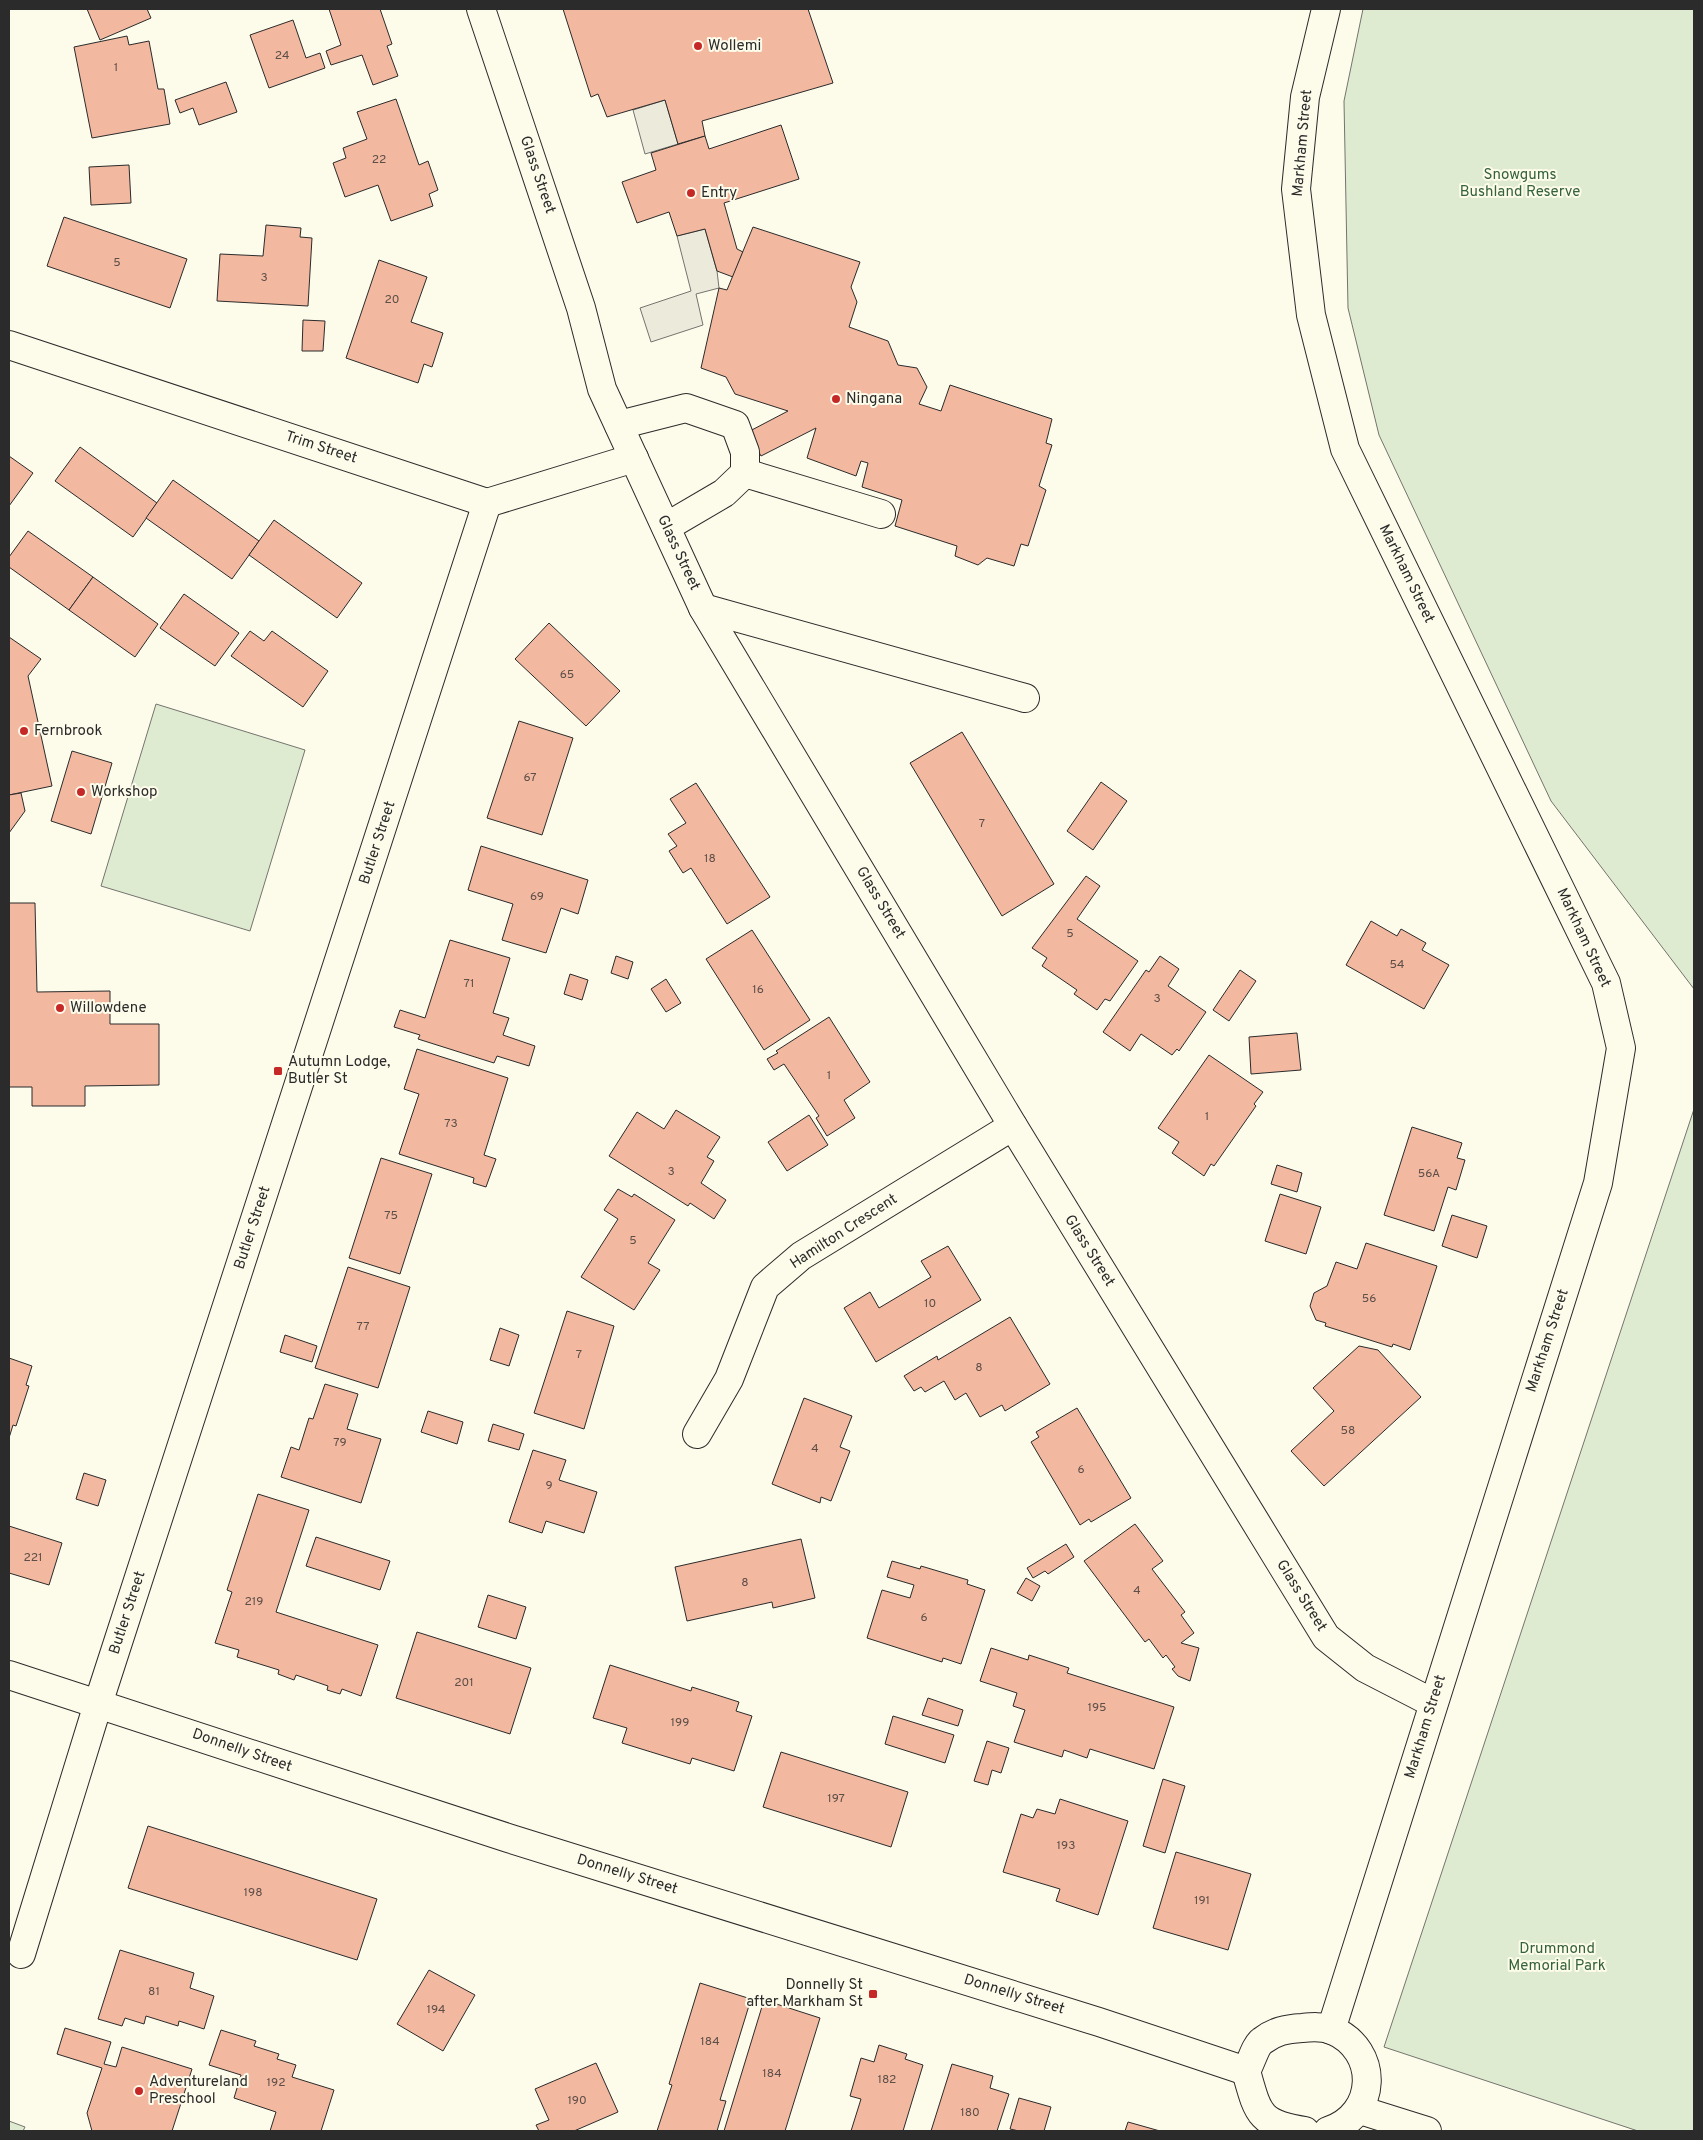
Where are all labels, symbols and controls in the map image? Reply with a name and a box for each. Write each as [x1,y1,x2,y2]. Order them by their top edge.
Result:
place label: Wollemi [708,37,761,56]
marker: Wollemi [692,40,704,52]
house number: 24 [275,48,289,64]
house number: 1 [114,60,118,76]
street label: Markham Street [1289,89,1317,197]
street label: Glass Street [515,134,559,216]
house number: 22 [372,152,386,168]
park label: Snowgums Bushland Reserve [1460,166,1580,202]
place label: Entry [701,184,737,203]
marker: Entry [685,187,697,199]
house number: 5 [113,255,121,271]
house number: 3 [260,270,268,286]
house number: 20 [384,292,400,308]
place label: Ningana [846,390,902,409]
marker: Ningana [830,393,842,405]
street label: Trim Street [283,427,359,469]
street label: Glass Street [652,512,704,594]
street label: Markham Street [1374,521,1438,627]
house number: 65 [560,667,574,683]
place label: Fernbrook [34,722,102,741]
marker: Fernbrook [18,725,30,737]
house number: 67 [523,770,537,786]
place label: Workshop [91,783,158,802]
marker: Workshop [75,786,87,798]
street label: Butler Street [356,799,400,887]
house number: 7 [979,816,985,832]
house number: 18 [704,851,716,867]
street label: Glass Street [851,863,909,943]
street label: Markham Street [1552,885,1614,991]
house number: 69 [530,889,544,905]
house number: 5 [1066,926,1074,942]
house number: 54 [1389,957,1405,973]
house number: 71 [464,976,474,992]
house number: 16 [752,982,764,998]
house number: 3 [1153,991,1161,1007]
place label: Willowdene [70,999,146,1018]
marker: Willowdene [54,1002,66,1014]
place label: Autumn Lodge, Butler St [288,1053,390,1089]
marker: Autumn Lodge, Butler St [272,1065,284,1077]
house number: 1 [827,1068,831,1084]
house number: 1 [1205,1109,1209,1125]
house number: 73 [444,1116,458,1132]
house number: 3 [667,1164,675,1180]
house number: 56A [1418,1166,1440,1182]
street label: Butler Street [231,1184,275,1272]
street label: Hamilton Crescent [787,1190,901,1274]
house number: 75 [384,1208,398,1224]
street label: Glass Street [1059,1212,1119,1290]
house number: 5 [629,1233,637,1249]
street label: Markham Street [1522,1287,1574,1395]
house number: 56 [1362,1291,1376,1307]
house number: 10 [924,1296,936,1312]
house number: 77 [357,1319,369,1335]
house number: 7 [576,1347,582,1363]
house number: 8 [975,1360,983,1376]
house number: 58 [1341,1423,1355,1439]
house number: 79 [333,1435,347,1451]
house number: 4 [811,1441,819,1457]
house number: 6 [1077,1462,1085,1478]
house number: 9 [545,1478,553,1494]
house number: 221 [23,1550,43,1566]
street label: Glass Street [1271,1557,1331,1635]
street label: Butler Street [106,1569,150,1657]
house number: 8 [741,1575,749,1591]
house number: 4 [1133,1583,1141,1599]
house number: 219 [245,1594,263,1610]
house number: 6 [920,1610,928,1626]
street label: Markham Street [1401,1673,1451,1781]
house number: 201 [454,1675,474,1691]
house number: 195 [1087,1700,1107,1716]
house number: 199 [671,1715,689,1731]
street label: Donnelly Street [190,1725,294,1777]
house number: 197 [827,1791,845,1807]
house number: 193 [1057,1838,1075,1854]
street label: Donnelly Street [574,1851,680,1899]
house number: 198 [244,1885,262,1901]
house number: 191 [1194,1893,1210,1909]
park label: Drummond Memorial Park [1508,1940,1606,1976]
street label: Donnelly Street [961,1971,1067,2019]
place label: Donnelly St after Markham St [746,1976,863,2012]
house number: 81 [148,1984,160,2000]
marker: Donnelly St after Markham St [867,1988,879,2000]
house number: 194 [426,2002,446,2018]
house number: 184 [700,2034,720,2050]
house number: 184 [762,2066,782,2082]
house number: 182 [878,2072,896,2088]
place label: Adventureland Preschool [149,2073,248,2109]
house number: 192 [267,2075,285,2091]
marker: Adventureland Preschool [133,2085,145,2097]
house number: 190 [567,2093,587,2109]
house number: 180 [960,2105,980,2121]

